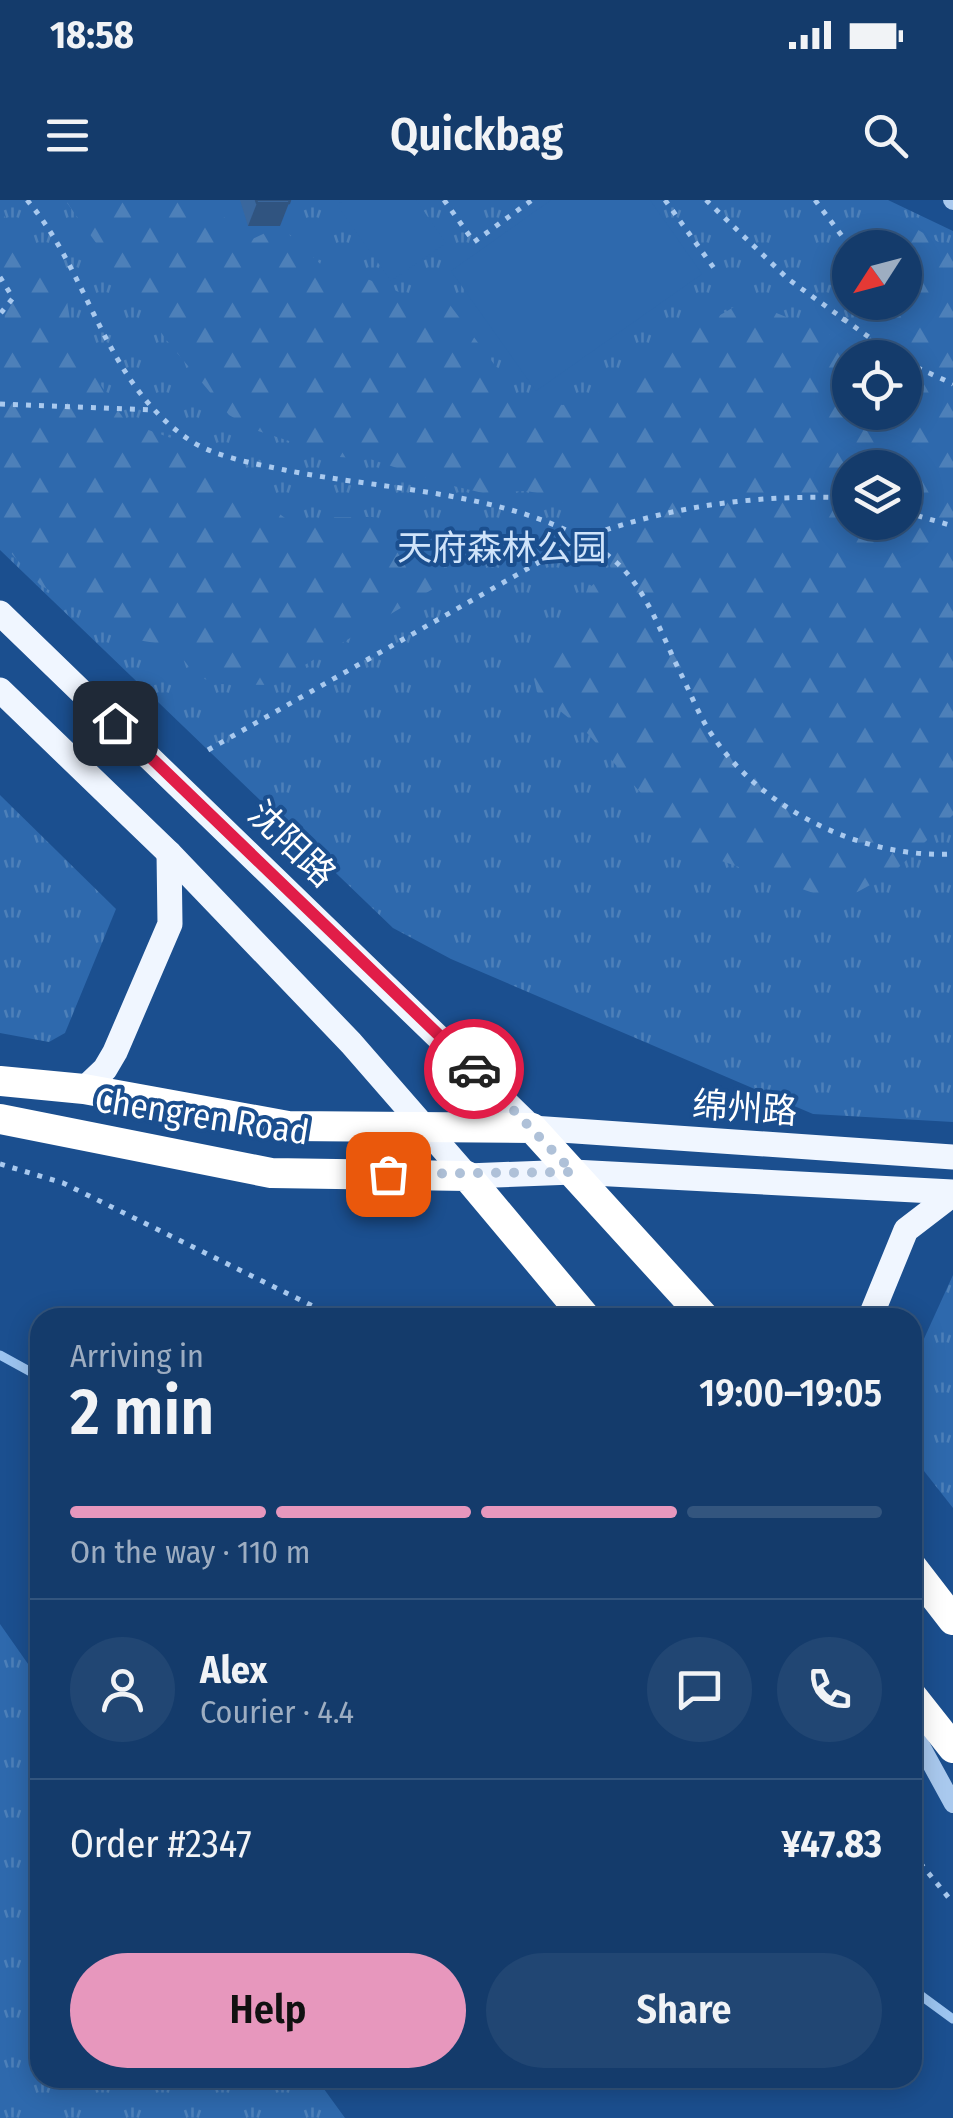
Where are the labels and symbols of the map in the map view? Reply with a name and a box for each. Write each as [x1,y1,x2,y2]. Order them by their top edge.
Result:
north arrow [832,230,922,320]
park label: 天府森林公园 [397,527,607,569]
pin [73,681,158,766]
street label: 沈阳路 [240,792,344,896]
courier [424,1019,524,1119]
street label: Chengren Road [92,1078,312,1154]
street label: 绵州路 [691,1083,799,1133]
pin [346,1132,431,1217]

